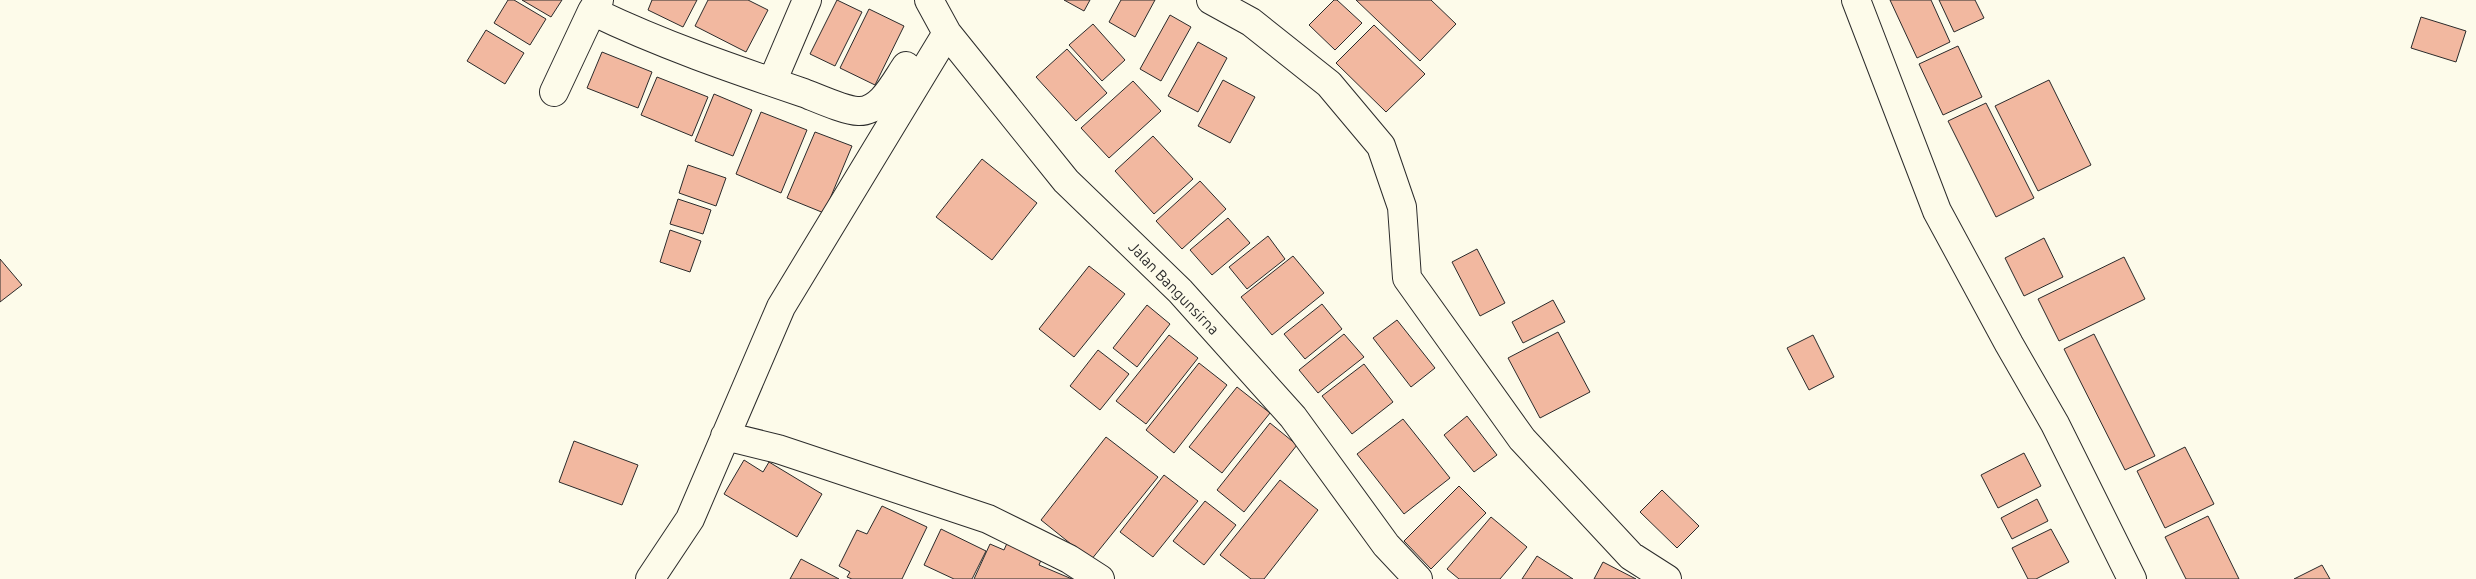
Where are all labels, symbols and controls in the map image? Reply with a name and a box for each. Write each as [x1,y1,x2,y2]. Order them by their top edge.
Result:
street label: Jalan Bangunsirna [1125,238,1223,338]

